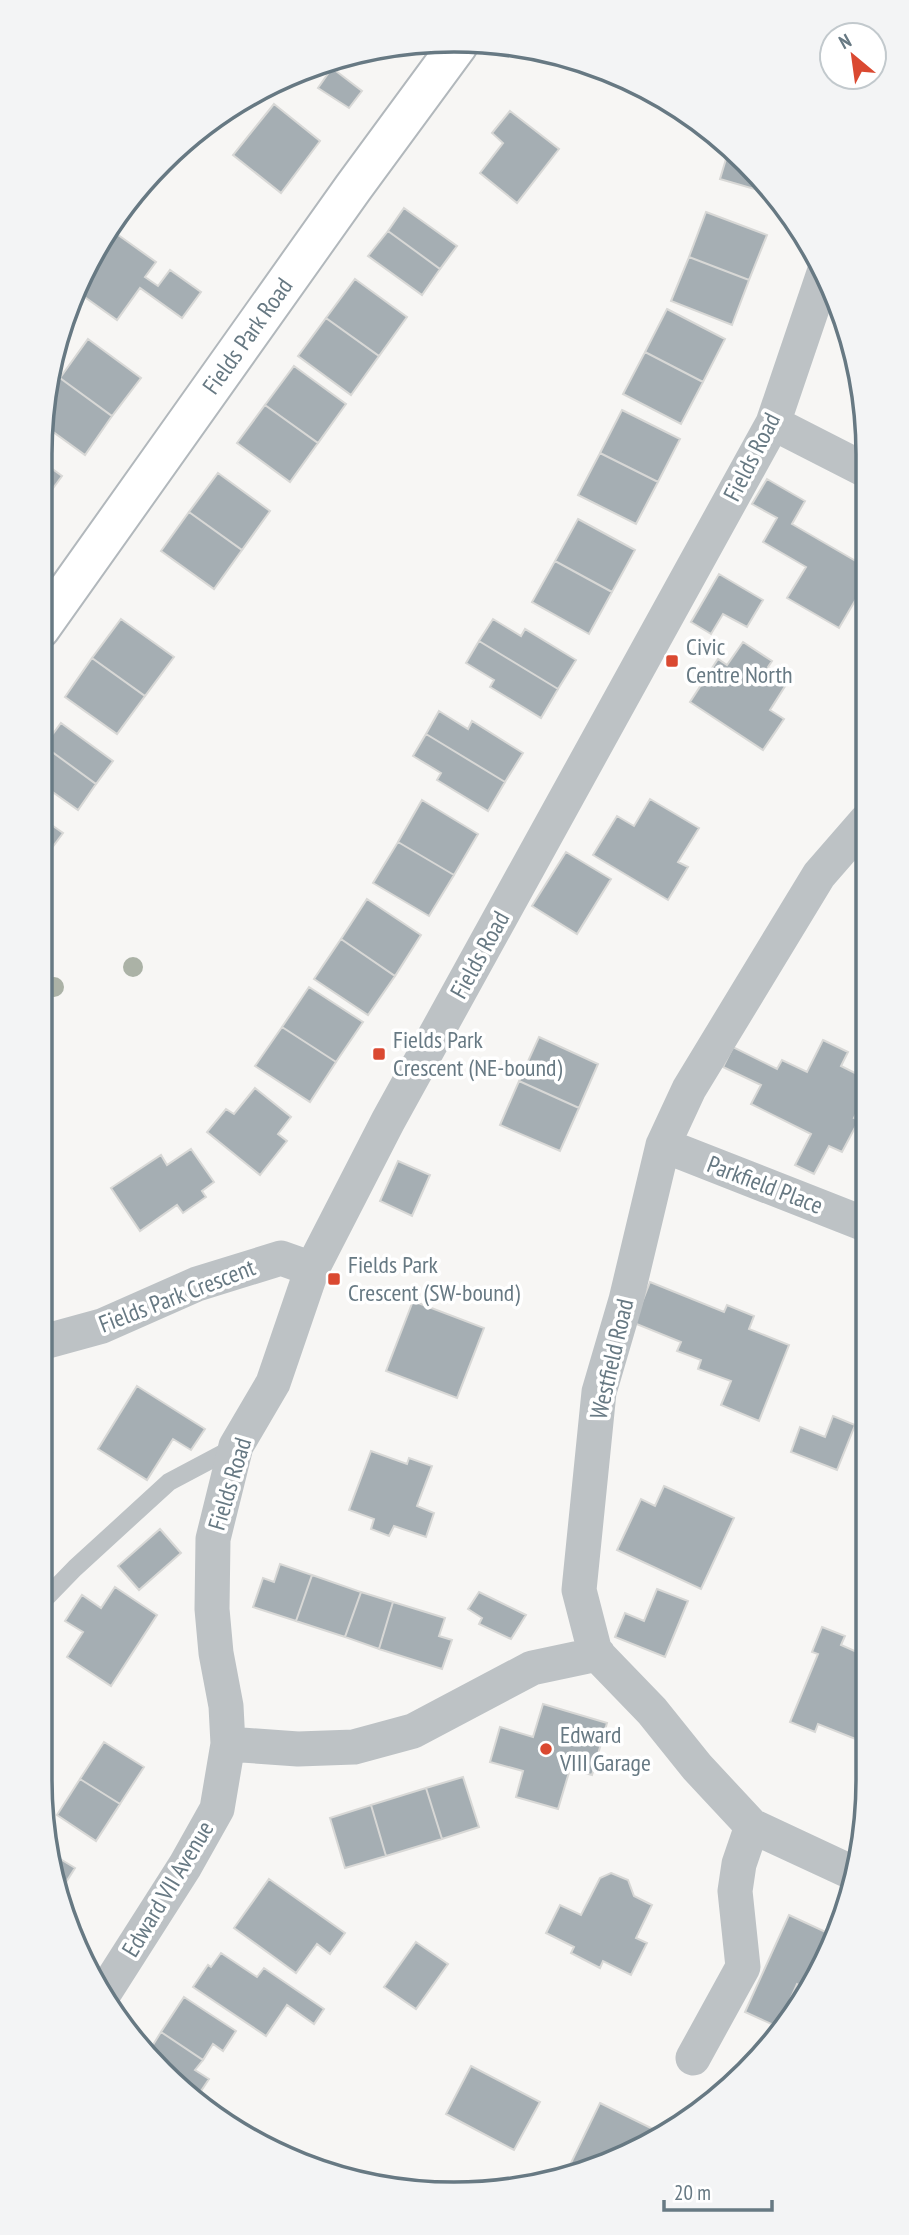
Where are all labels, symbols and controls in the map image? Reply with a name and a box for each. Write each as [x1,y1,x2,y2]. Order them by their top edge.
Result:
north arrow [818,21,888,91]
text: N [834,28,855,54]
street label: Fields Park Road [196,272,299,400]
street label: Fields Road [716,407,787,506]
place label: Civic Centre North [686,631,793,690]
marker: Civic Centre North [664,653,680,669]
street label: Fields Road [443,906,516,1004]
place label: Fields Park Crescent (NE-bound) [393,1024,562,1083]
marker: Fields Park Crescent (NE-bound) [371,1046,387,1062]
street label: Parkfield Place [703,1148,827,1221]
place label: Fields Park Crescent (SW-bound) [348,1249,520,1308]
street label: Fields Park Crescent [94,1251,260,1340]
marker: Fields Park Crescent (SW-bound) [326,1271,342,1287]
street label: Westfield Road [583,1296,640,1422]
street label: Fields Road [201,1434,258,1534]
place label: Edward VIII Garage [559,1719,651,1778]
marker: Edward VIII Garage [538,1741,554,1757]
street label: Edward VII Avenue [115,1815,220,1962]
scale bar [664,2168,772,2212]
text: 20 m [674,2179,711,2206]

